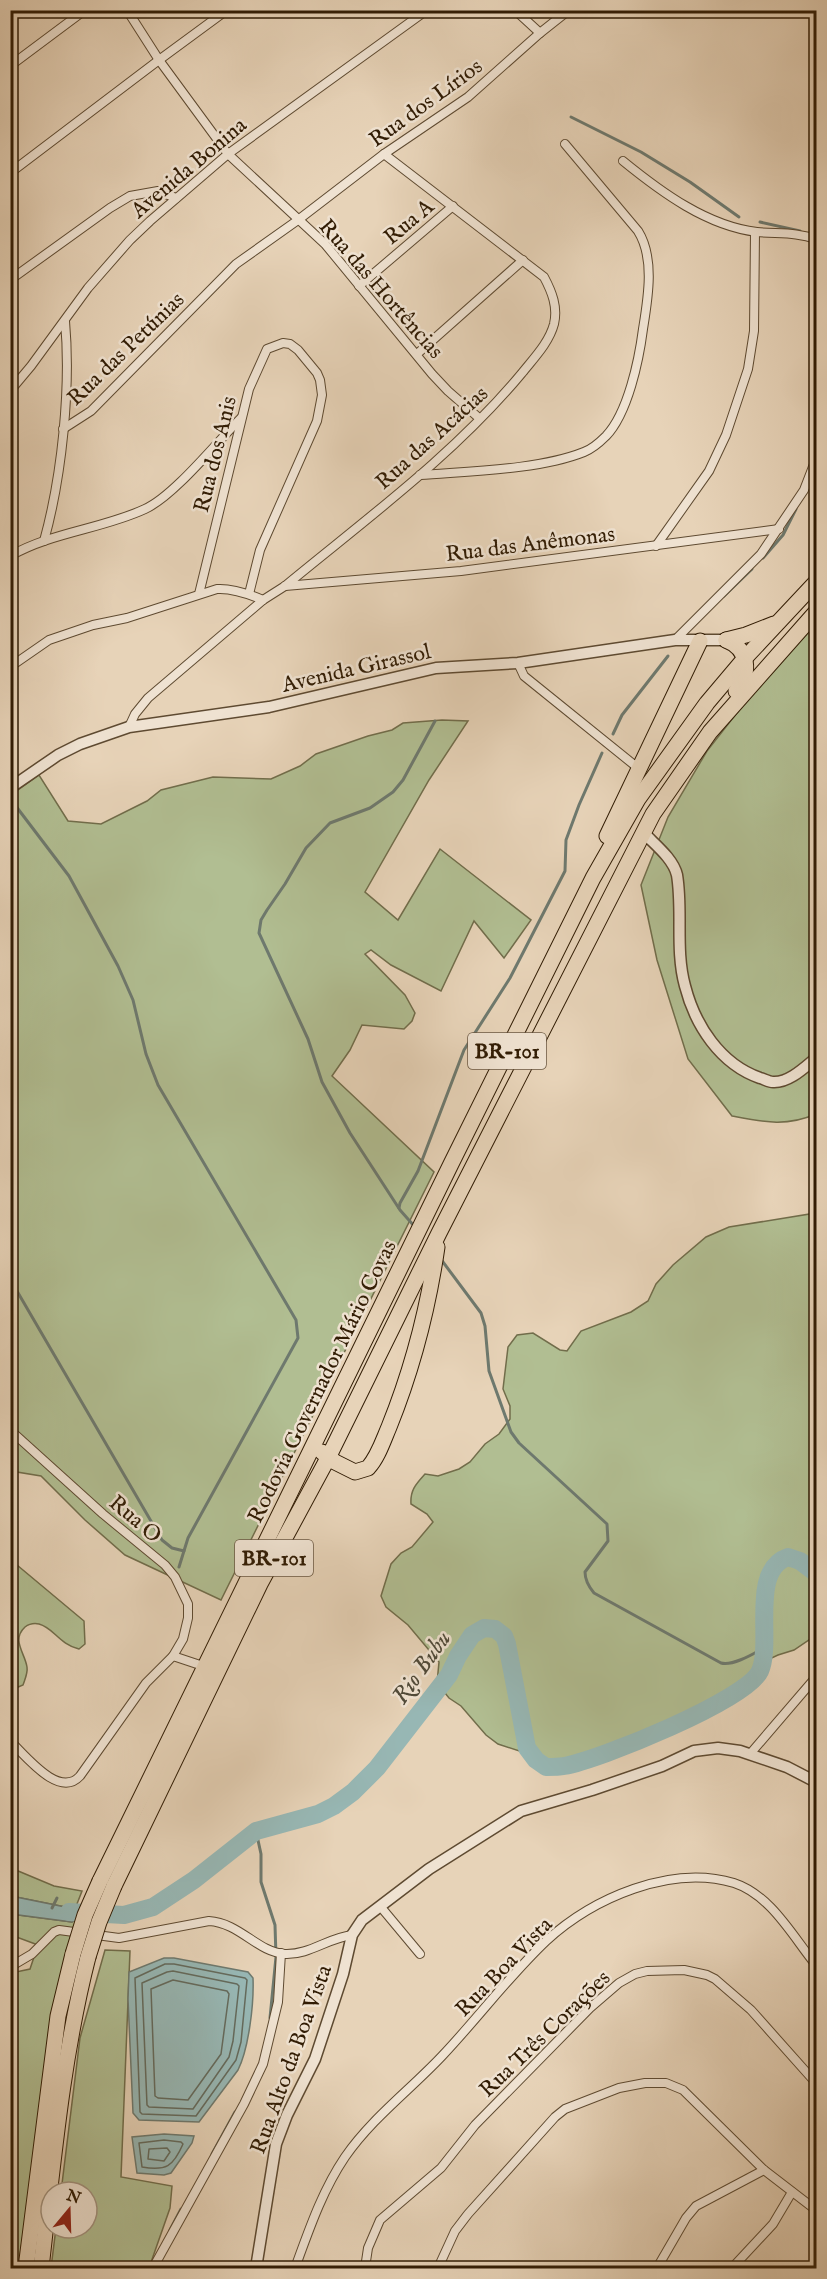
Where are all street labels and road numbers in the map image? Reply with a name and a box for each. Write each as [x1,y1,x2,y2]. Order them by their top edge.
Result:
street label: Rua dos Lírios [364,53,488,154]
street label: Avenida Bonina [125,112,253,226]
street label: Rua A [378,193,441,252]
street label: Rua das Hortências [312,214,449,365]
street label: Rua das Petúnias [62,286,191,412]
street label: Rua das Acácias [370,380,495,497]
street label: Rua dos Anis [188,394,244,515]
street label: Rua das Anêmonas [444,521,617,569]
street label: Avenida Girassol [278,638,434,700]
road number: BR-101 [468,1033,546,1069]
street label: Rodovia Governador Mário Covas [242,1236,404,1528]
street label: Rua O [103,1489,167,1550]
road number: BR-101 [235,1540,313,1576]
street label: Rua Boa Vista [450,1911,559,2023]
street label: Rua Alto da Boa Vista [245,1961,339,2158]
street label: Rua Três Corações [474,1965,617,2104]

